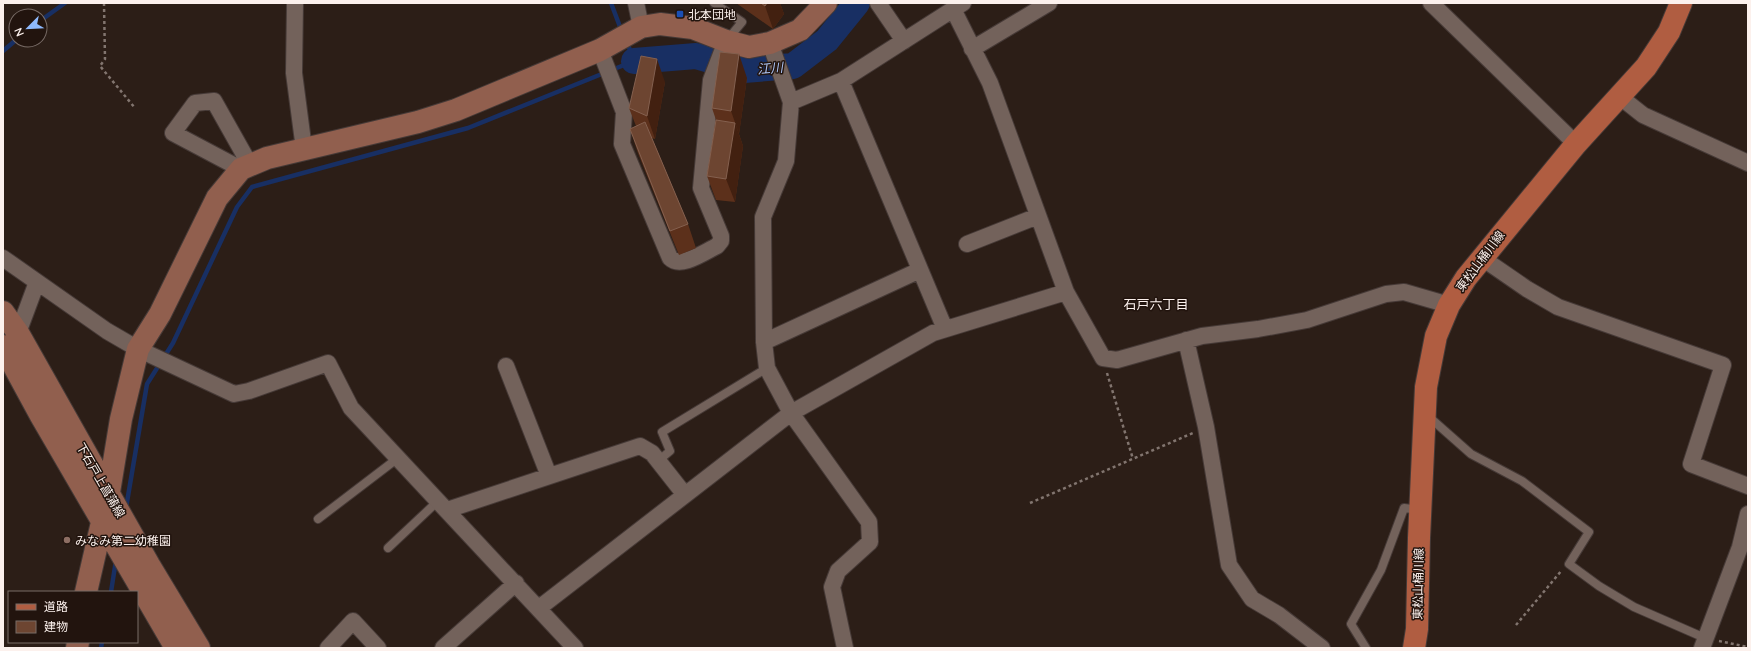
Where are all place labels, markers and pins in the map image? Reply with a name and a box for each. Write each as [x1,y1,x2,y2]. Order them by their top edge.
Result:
place label: 北本団地 [688,7,736,22]
marker: 北本団地 [675,9,685,19]
place label: みなみ第二幼稚園 [75,533,171,548]
marker: みなみ第二幼稚園 [62,535,72,545]

